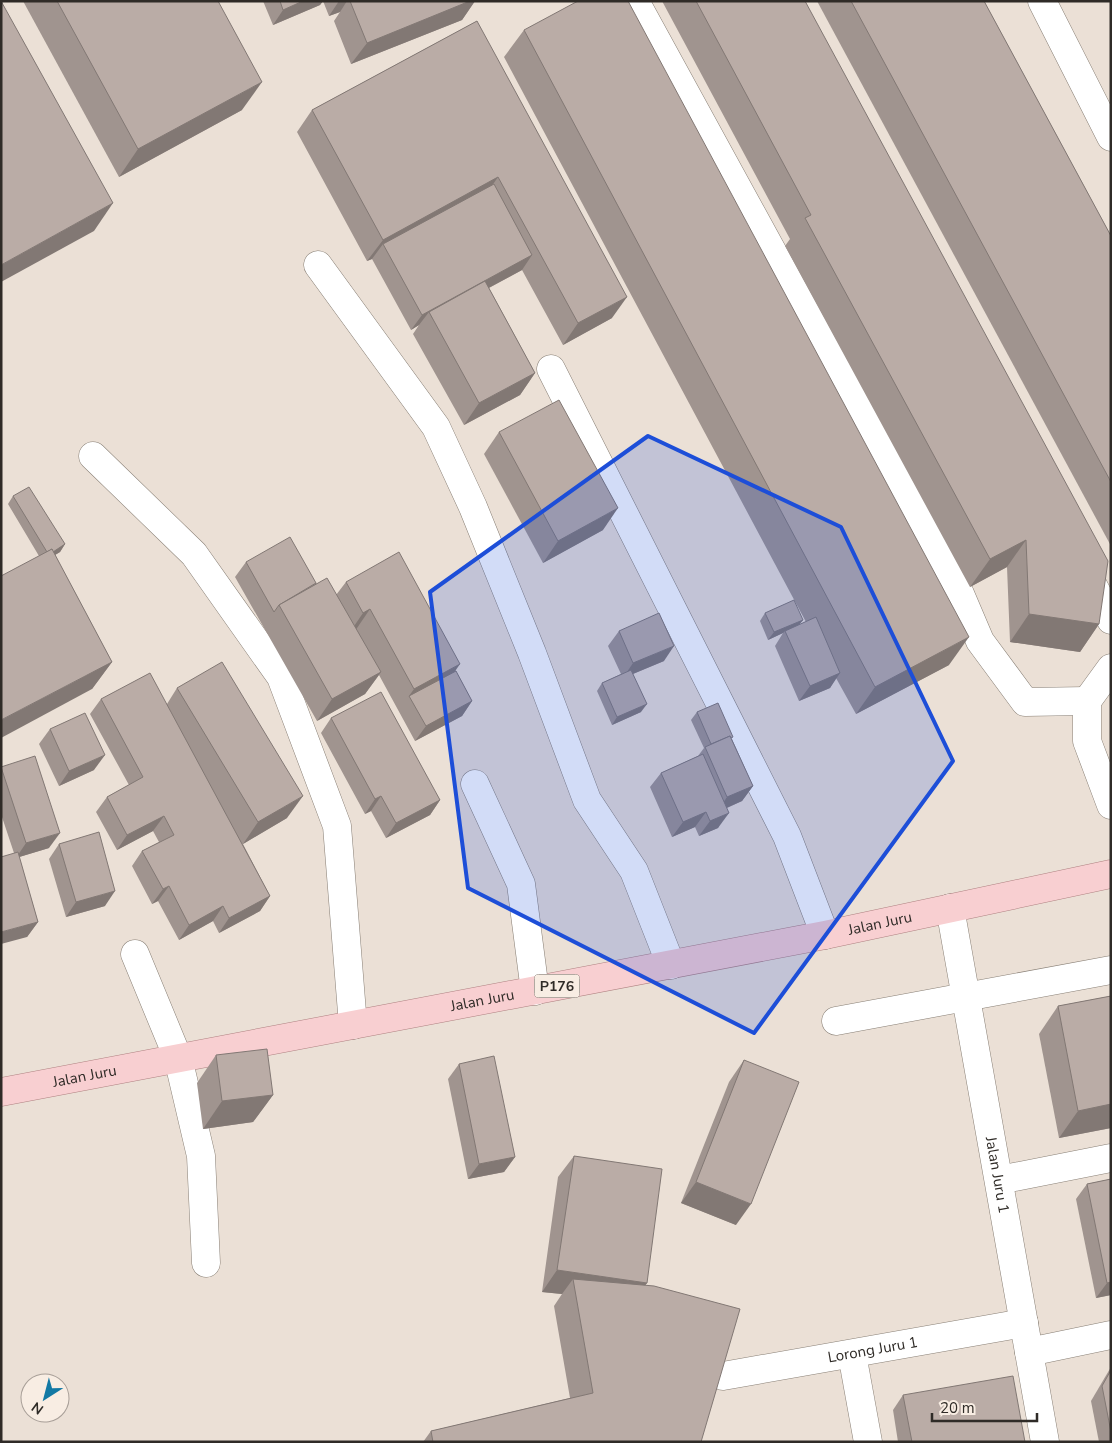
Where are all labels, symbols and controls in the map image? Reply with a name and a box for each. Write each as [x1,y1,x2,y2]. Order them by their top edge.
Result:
street label: Jalan Juru [845,907,914,940]
road number: P176 [534,974,580,998]
street label: Jalan Juru [448,984,516,1016]
street label: Jalan Juru [50,1060,118,1092]
street label: Jalan Juru 1 [981,1134,1014,1215]
street label: Lorong Juru 1 [826,1332,919,1367]
north arrow [20,1373,70,1423]
scale bar [932,1390,1037,1422]
text: N [28,1397,47,1419]
text: 20 m [940,1398,975,1418]

